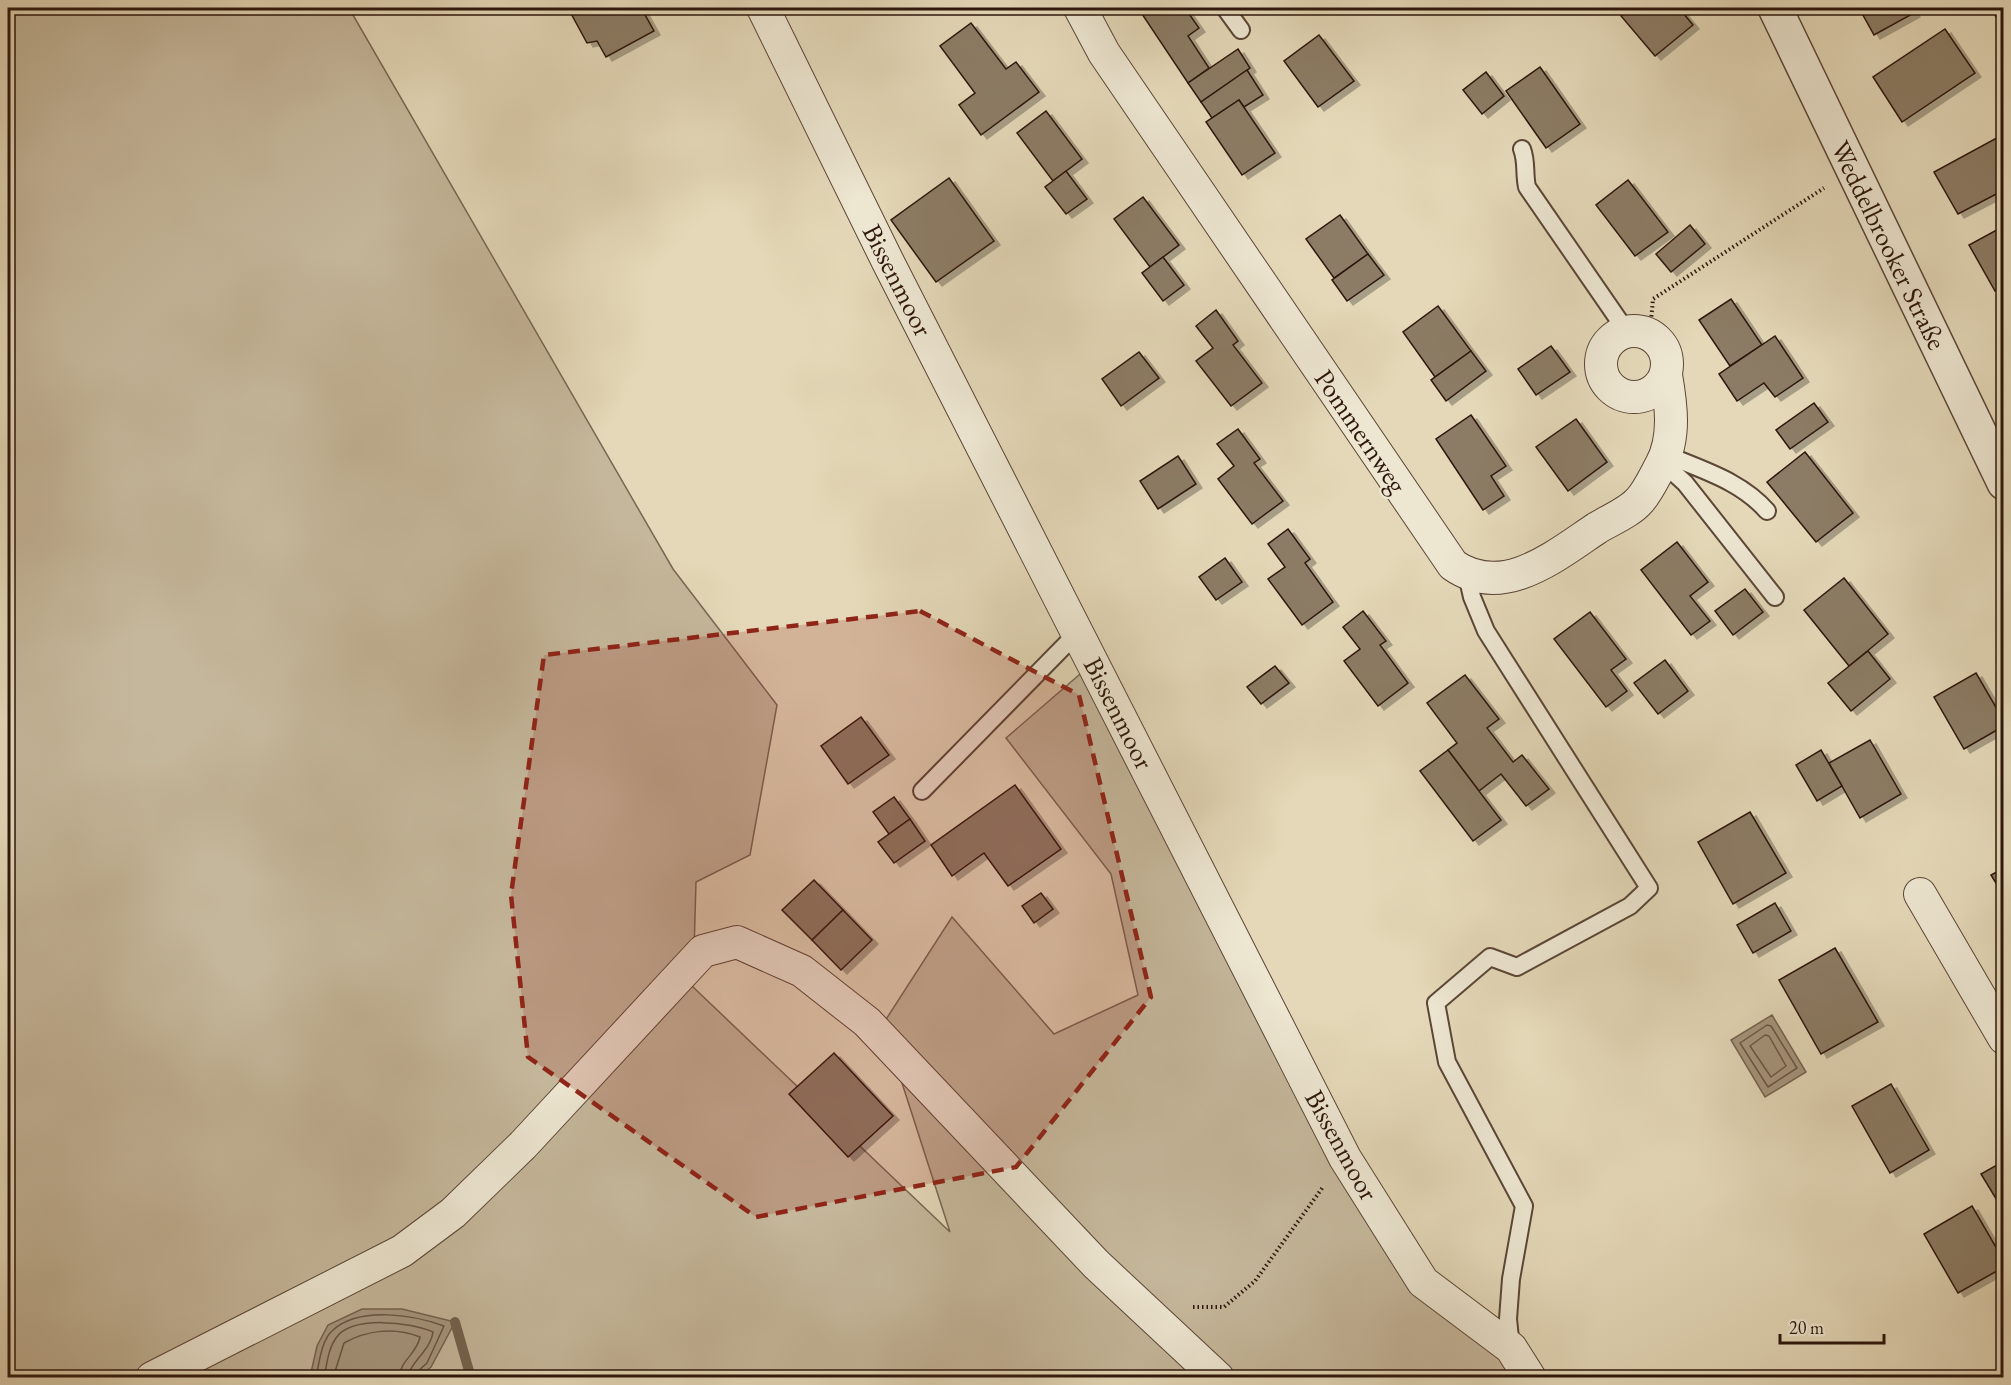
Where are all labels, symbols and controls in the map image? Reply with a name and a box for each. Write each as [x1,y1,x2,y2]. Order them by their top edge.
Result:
street label: Weddelbrooker Straße [1823,135,1955,355]
street label: Bissenmoor [855,218,941,342]
street label: Pommernweg [1307,362,1415,500]
street label: Bissenmoor [1076,651,1162,775]
street label: Bissenmoor [1297,1083,1387,1207]
scale bar [1780,1307,1884,1345]
text: 20 m [1789,1316,1824,1339]

